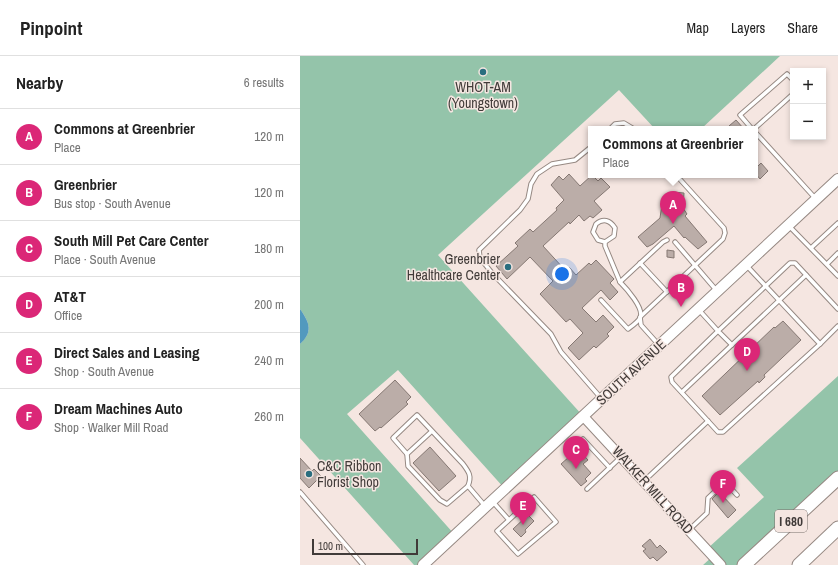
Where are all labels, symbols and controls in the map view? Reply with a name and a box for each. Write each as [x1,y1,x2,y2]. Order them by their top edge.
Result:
text: Pinpoint [20,15,82,41]
text: Map [687,19,709,37]
text: Layers [731,19,765,37]
text: Share [787,19,818,37]
marker: WHOT-AM (Youngstown) [478,67,488,77]
map controls [790,68,826,140]
button: + [790,68,826,104]
text: Nearby [16,71,63,94]
text: 6 results [244,74,284,91]
place label: WHOT-AM (Youngstown) [448,78,518,112]
button: − [790,104,826,140]
text: Commons at Greenbrier [54,118,195,139]
popup [588,126,758,178]
text: A [25,128,33,145]
text: 120 m [254,128,284,145]
text: Commons at Greenbrier [603,133,743,154]
text: Place [54,139,81,156]
text: Place [603,154,629,171]
text: Greenbrier [54,174,117,195]
text: B [25,184,33,201]
text: 120 m [254,184,284,201]
pin: A [660,191,686,224]
text: Bus stop · South Avenue [54,195,171,212]
text: South Mill Pet Care Center [54,230,208,251]
text: C [25,240,33,257]
text: 180 m [254,240,284,257]
place label: Greenbrier Healthcare Center [407,250,500,284]
text: Place · South Avenue [54,251,156,268]
marker: Greenbrier Healthcare Center [503,262,513,272]
your location [552,264,572,284]
pin: B [668,274,694,307]
text: AT&T [54,286,86,307]
text: D [25,296,33,313]
text: 200 m [254,296,284,313]
text: Office [54,307,82,324]
street label: SOUTH AVENUE [592,335,670,409]
pin: D [734,338,760,371]
text: Direct Sales and Leasing [54,342,200,363]
text: E [25,352,33,369]
text: 240 m [254,352,284,369]
text: Shop · South Avenue [54,363,154,380]
text: Dream Machines Auto [54,398,183,419]
text: F [26,408,32,425]
text: 260 m [254,408,284,425]
text: Shop · Walker Mill Road [54,419,169,436]
pin: C [563,436,589,469]
street label: WALKER MILL ROAD [609,442,697,538]
place label: C&C Ribbon Florist Shop [317,457,381,491]
marker: C&C Ribbon Florist Shop [304,469,314,479]
pin: F [710,470,736,503]
pin: E [510,492,536,525]
road number: I 680 [775,510,807,532]
scale bar [312,537,418,556]
text: 100 m [318,539,343,553]

